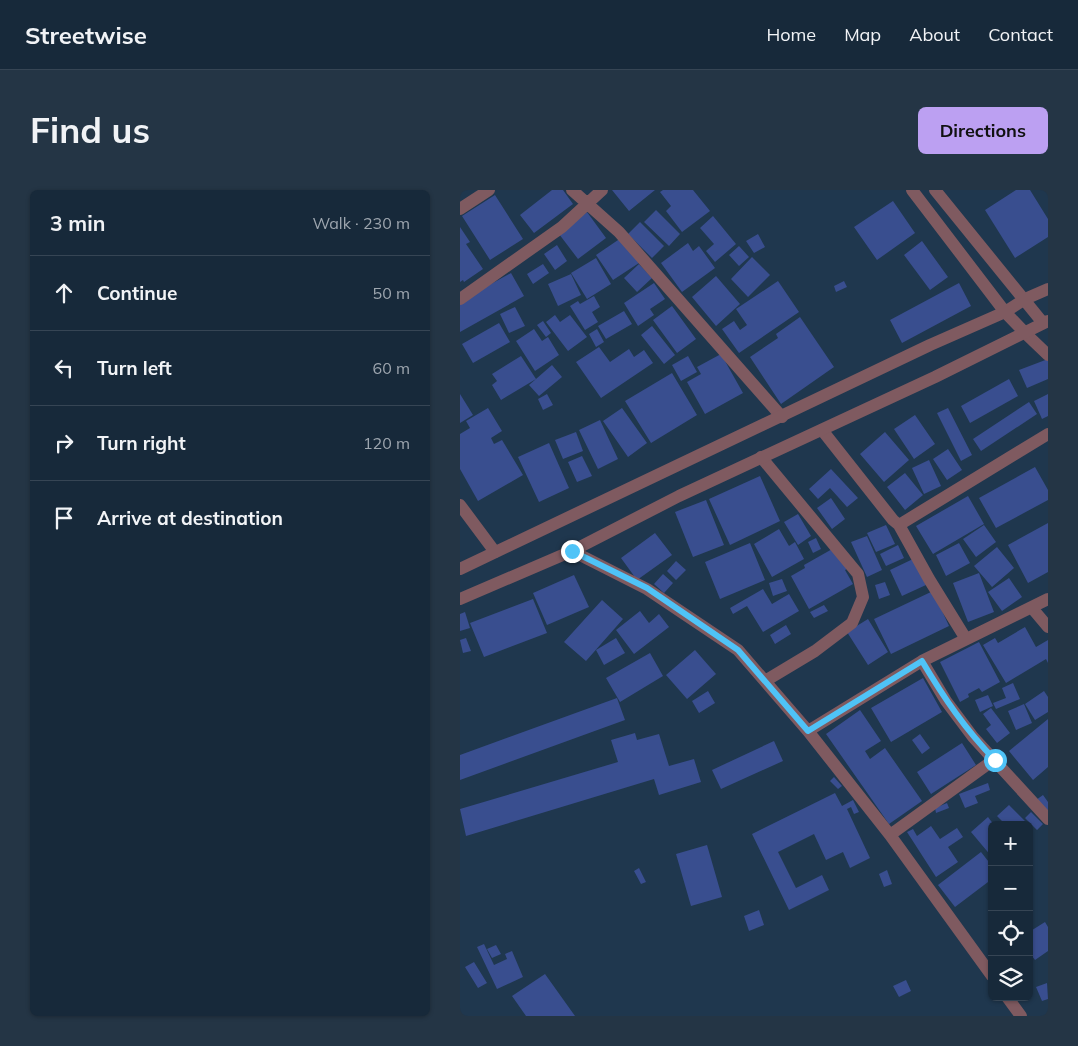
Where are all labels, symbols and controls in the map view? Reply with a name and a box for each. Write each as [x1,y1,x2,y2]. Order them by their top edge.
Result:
text: Streetwise [25,20,147,50]
text: Home [766,23,816,46]
text: Map [844,23,881,46]
text: About [909,23,960,46]
text: Contact [988,23,1053,46]
button: Directions [918,107,1048,154]
text: Find us [30,108,150,152]
text: 3 min [50,210,105,236]
text: Walk · 230 m [312,213,410,233]
icon: ahead [50,279,78,307]
text: Continue [97,281,177,305]
text: 50 m [373,283,410,303]
icon: left [50,354,78,382]
text: Turn left [97,356,172,380]
text: 60 m [373,358,410,378]
icon: right [50,429,78,457]
text: Turn right [97,431,186,455]
text: 120 m [363,433,410,453]
icon: arrive [50,504,78,532]
text: Arrive at destination [97,506,283,530]
route end [561,540,584,563]
route start [984,749,1007,772]
map controls [988,821,1033,1001]
button: + [988,821,1033,866]
button: − [988,866,1033,911]
button: locate [988,911,1033,956]
button: layers [988,956,1033,1001]

